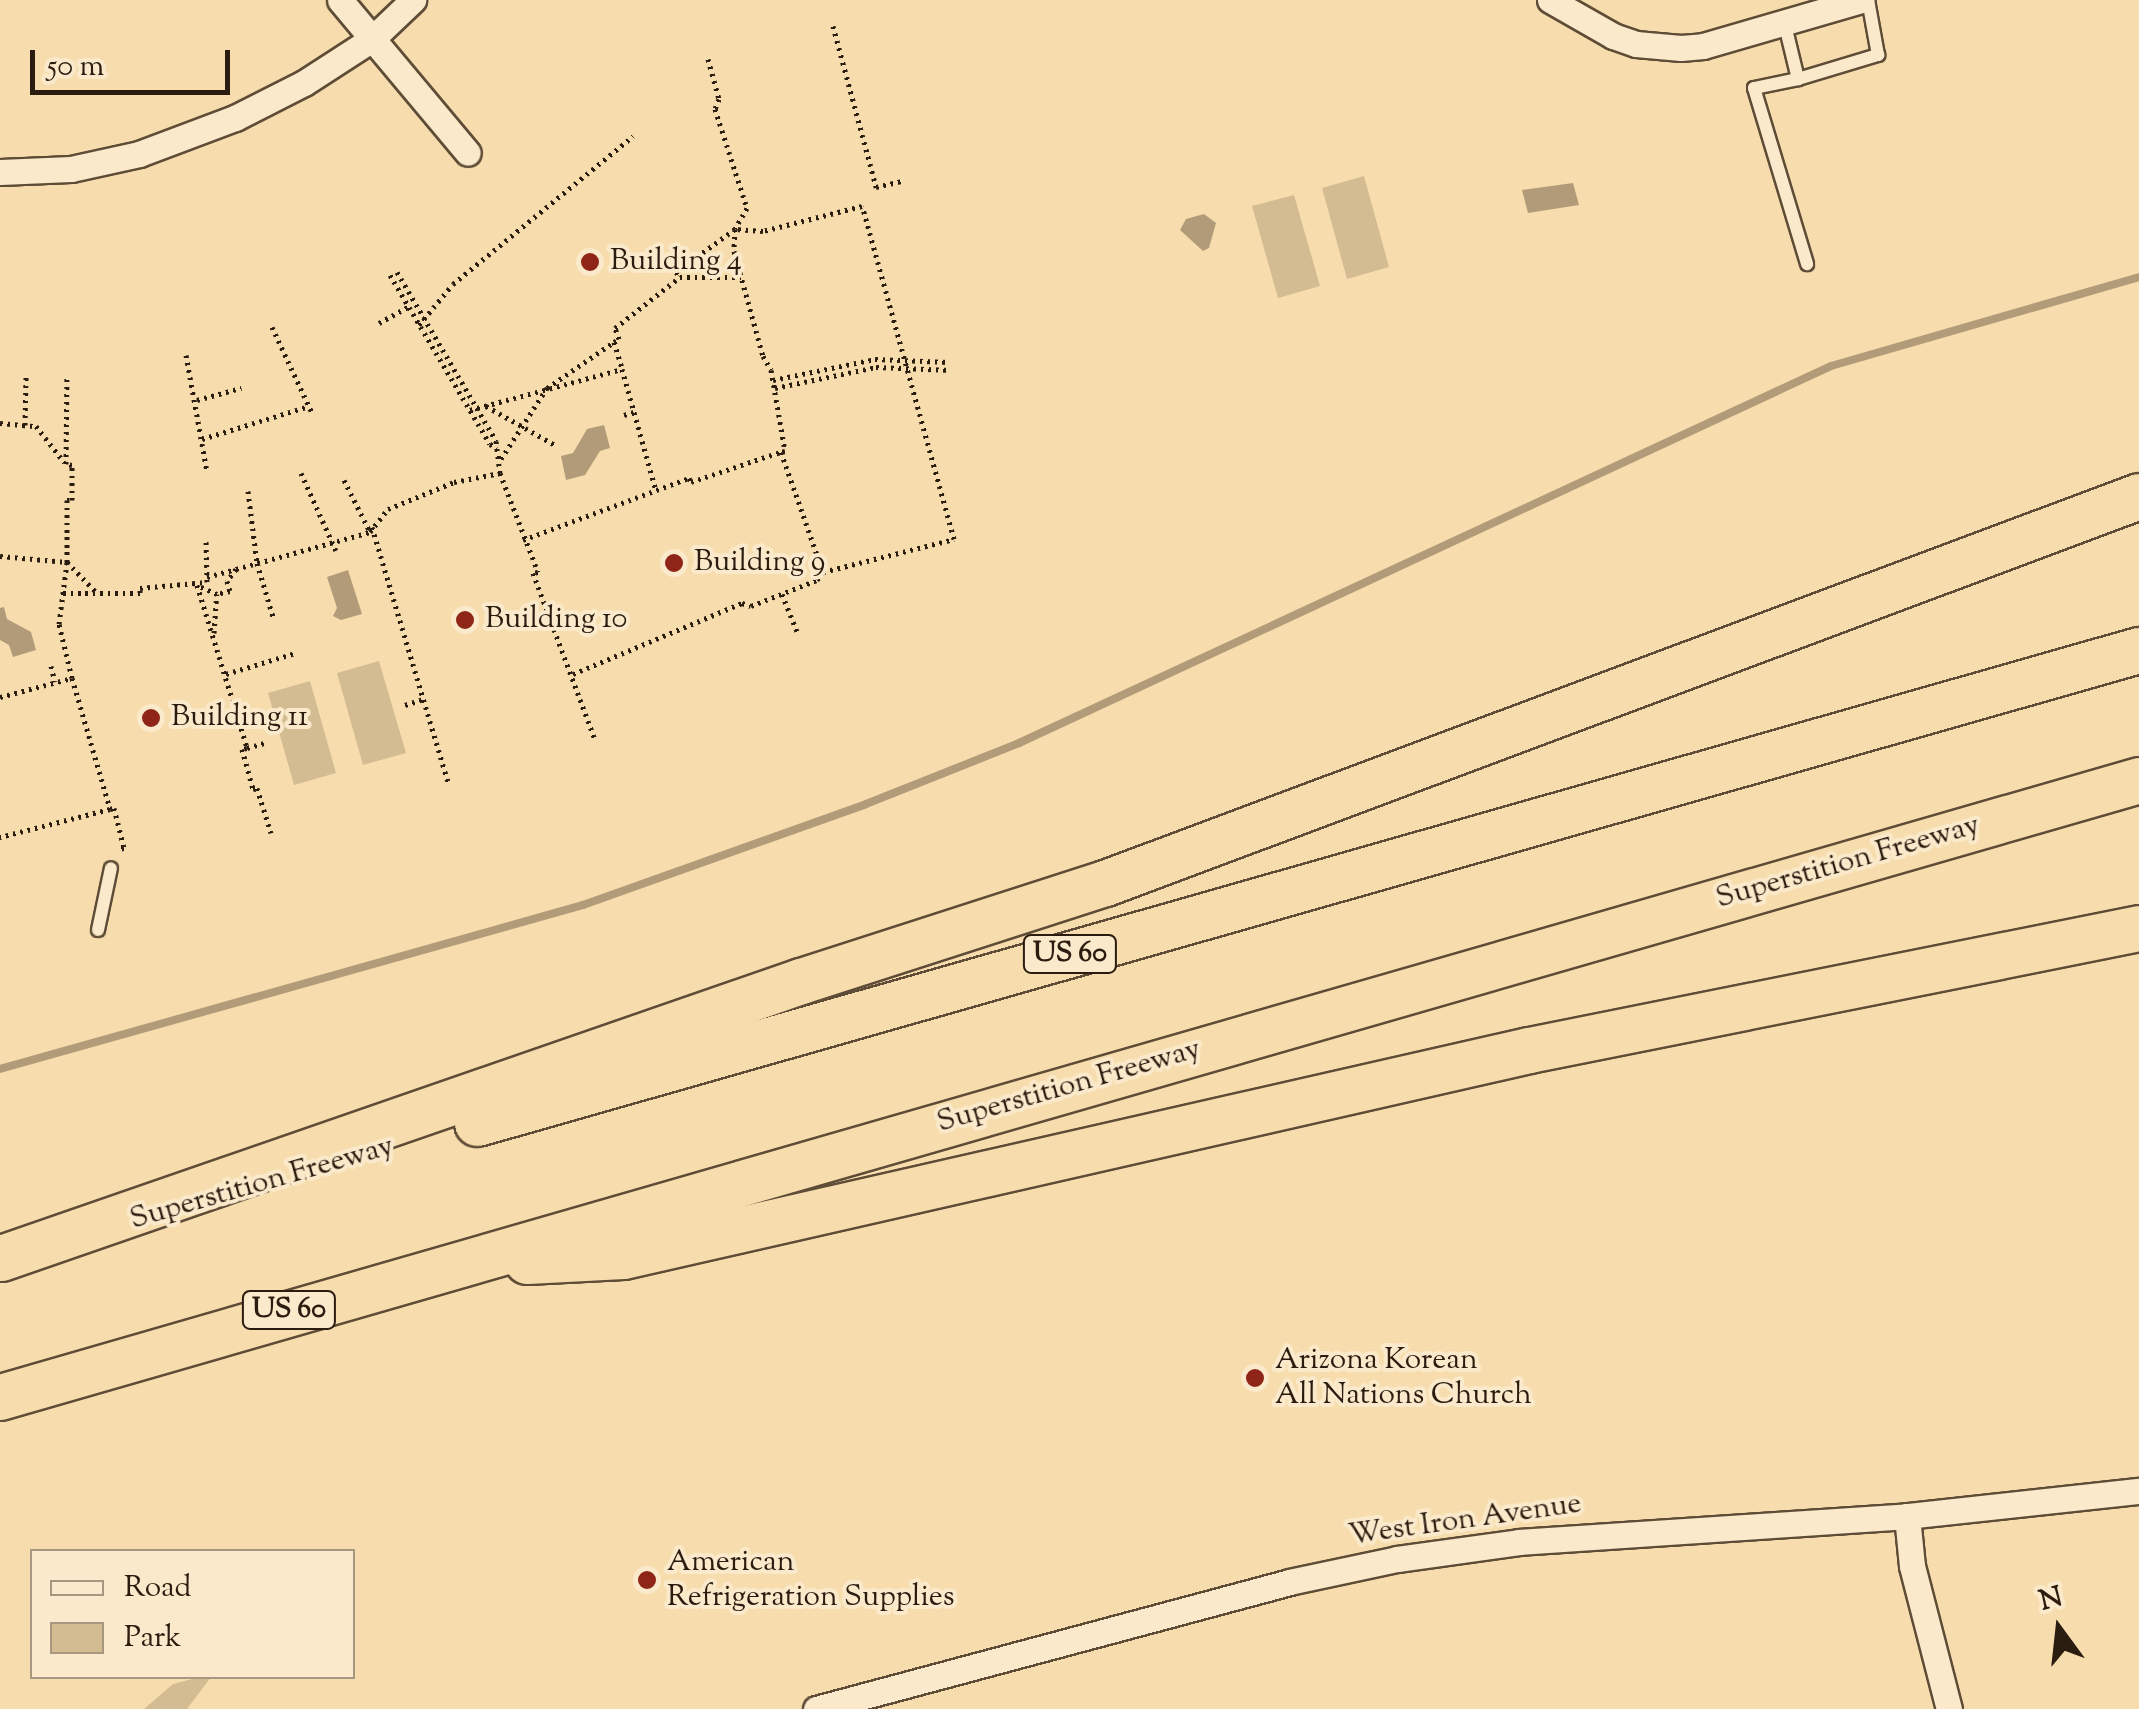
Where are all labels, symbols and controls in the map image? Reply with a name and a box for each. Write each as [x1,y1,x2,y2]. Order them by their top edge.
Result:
scale bar [35,30,235,92]
text: 50 m [47,46,104,89]
place label: Building 4 [610,244,742,280]
marker: Building 4 [579,251,601,273]
place label: Building 9 [694,545,825,581]
marker: Building 9 [663,552,685,574]
place label: Building 10 [485,602,627,638]
marker: Building 10 [454,609,476,631]
place label: Building 11 [171,700,308,736]
marker: Building 11 [140,707,162,729]
street label: Superstition Freeway [1712,808,1984,918]
road number: US 60 [1022,931,1118,977]
street label: Superstition Freeway [933,1032,1205,1142]
street label: Superstition Freeway [126,1129,398,1239]
road number: US 60 [242,1287,336,1333]
place label: Arizona Korean All Nations Church [1275,1343,1532,1414]
marker: Arizona Korean All Nations Church [1244,1367,1266,1389]
street label: West Iron Avenue [1346,1487,1584,1555]
place label: American Refrigeration Supplies [667,1545,955,1616]
legend [30,1549,355,1679]
text: Road [124,1567,191,1610]
marker: American Refrigeration Supplies [636,1569,658,1591]
text: N [2035,1578,2067,1622]
north arrow [2009,1579,2109,1679]
text: Park [124,1617,181,1660]

